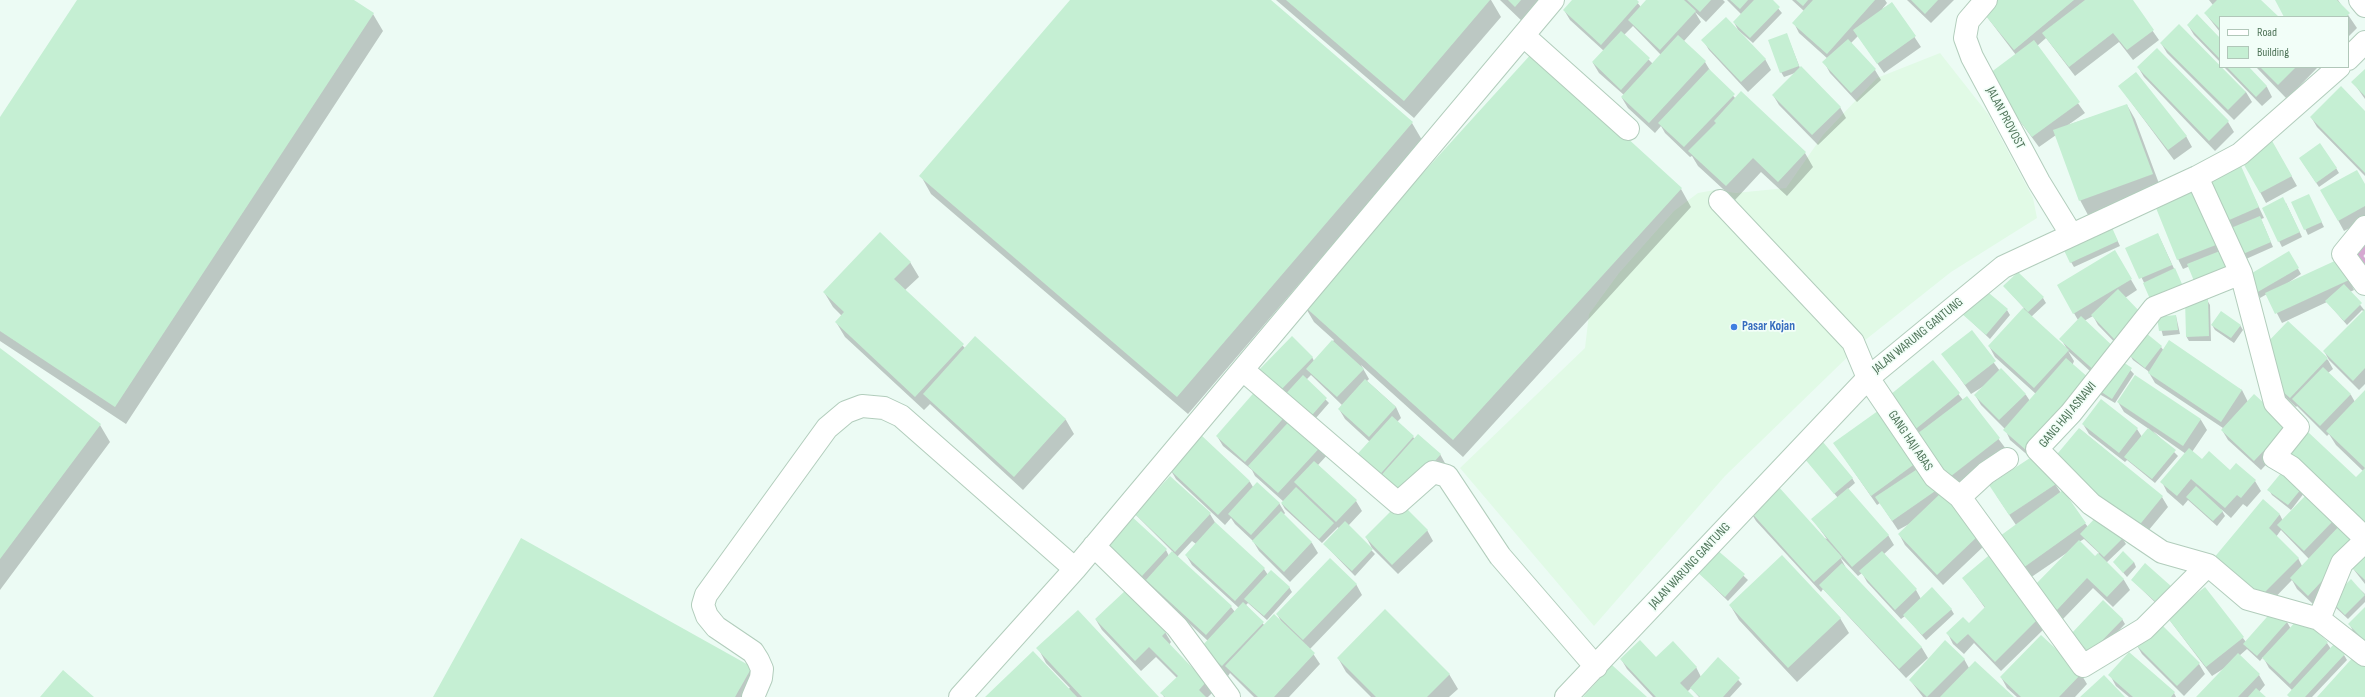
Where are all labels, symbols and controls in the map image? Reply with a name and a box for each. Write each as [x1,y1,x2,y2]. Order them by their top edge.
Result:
legend [2219,16,2349,68]
text: Road [2257,25,2277,40]
text: Building [2257,45,2289,60]
street label: JALAN PROVOST [1982,84,2028,152]
street label: JALAN WARUNG GANTUNG [1869,295,1967,377]
place label: Pasar Kojan [1742,319,1795,335]
marker: Pasar Kojan [1729,322,1739,332]
street label: GANG HAJI ASNAWI [2036,379,2100,451]
street label: GANG HAJI ABAS [1884,408,1936,474]
street label: JALAN WARUNG GANTUNG [1646,520,1734,612]

